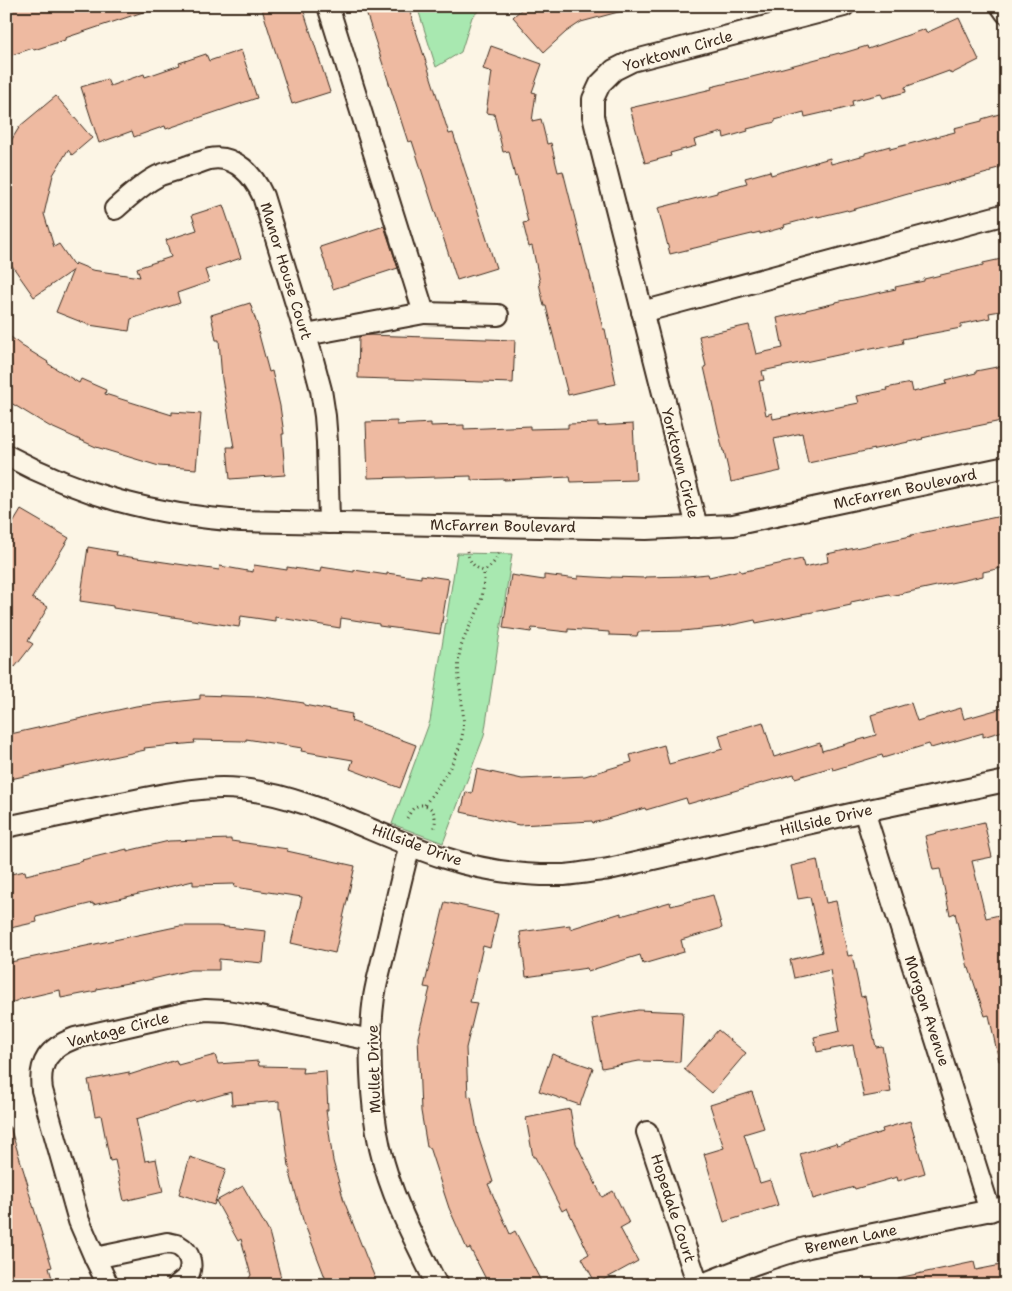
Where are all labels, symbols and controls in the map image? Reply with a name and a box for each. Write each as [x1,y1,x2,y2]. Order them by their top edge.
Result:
street label: Yorktown Circle [621,26,735,76]
street label: Manor House Court [256,200,316,342]
street label: Yorktown Circle [657,406,703,520]
street label: McFarren Boulevard [832,464,979,514]
street label: McFarren Boulevard [430,515,577,537]
street label: Hillside Drive [778,800,874,840]
street label: Hillside Drive [369,819,465,871]
street label: Morgon Avenue [900,953,954,1069]
street label: Vantage Circle [65,1008,171,1052]
street label: Mullet Drive [362,1024,386,1114]
street label: Hopedale Court [646,1151,700,1265]
street label: Bremen Lane [803,1219,899,1259]

